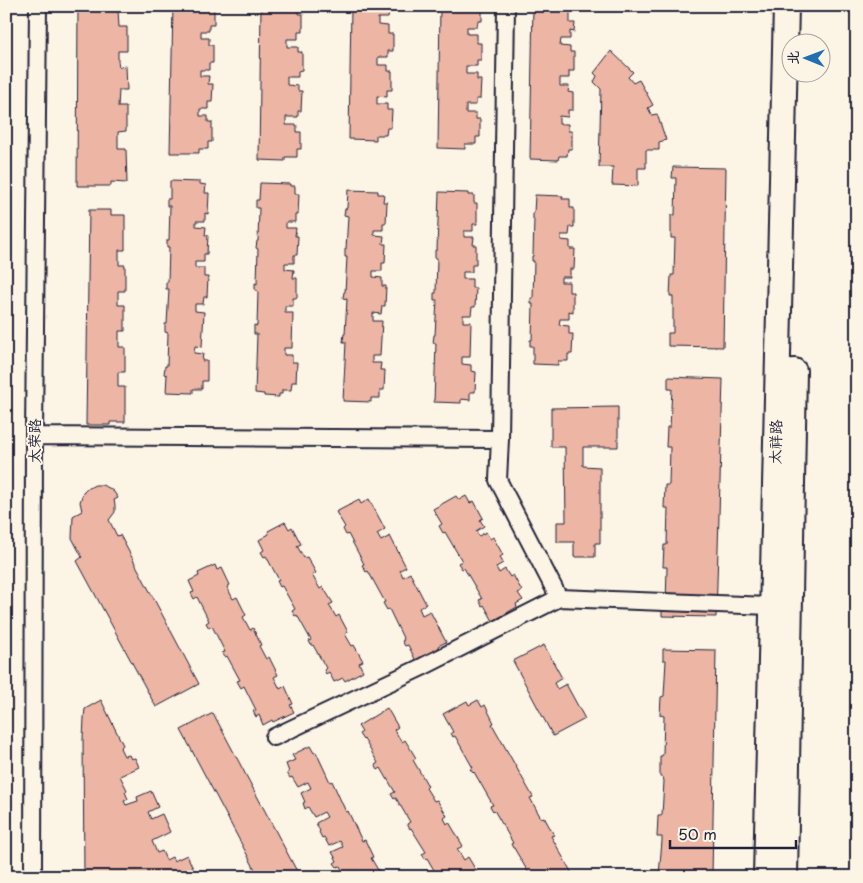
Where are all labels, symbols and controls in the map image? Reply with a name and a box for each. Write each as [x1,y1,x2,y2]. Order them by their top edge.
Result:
north arrow [780,32,830,82]
text: 北 [782,51,803,65]
street label: 太荣路 [22,418,45,464]
street label: 太祥路 [763,419,786,465]
scale bar [670,818,797,850]
text: 50 m [678,822,717,845]

